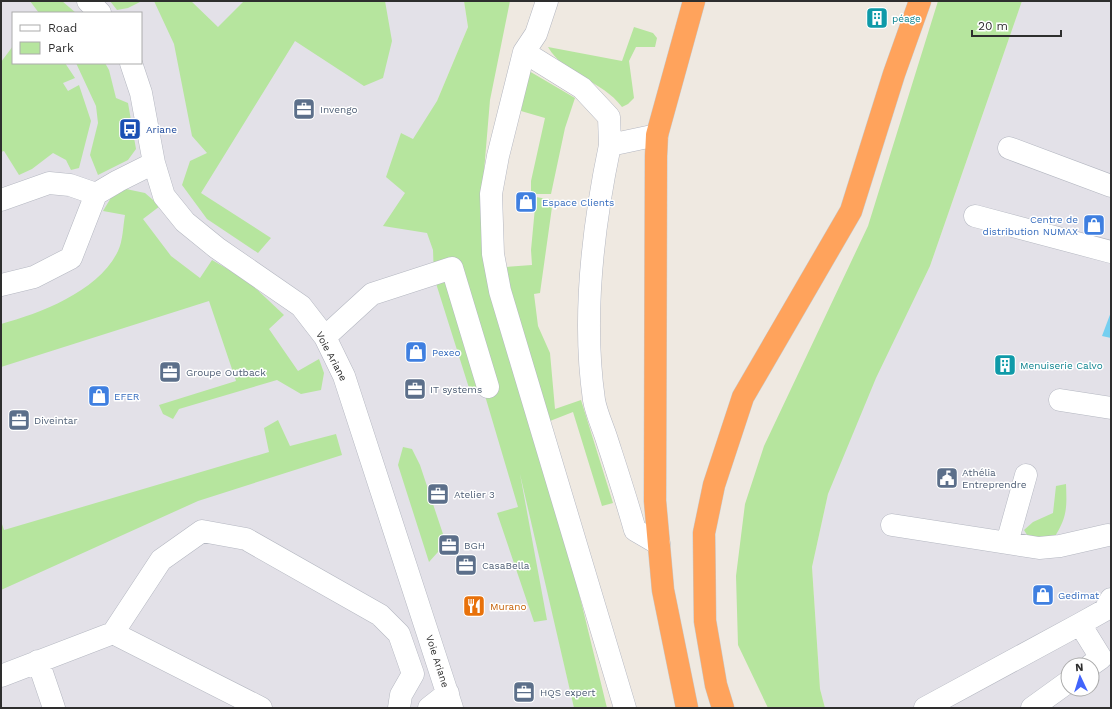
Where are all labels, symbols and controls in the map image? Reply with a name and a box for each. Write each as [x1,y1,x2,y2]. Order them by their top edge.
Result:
building icon: péage [864,5,890,31]
legend [12,12,142,64]
scale bar [972,12,1061,38]
place label: péage [892,13,921,24]
text: 20 m [978,19,1008,33]
text: Road [48,21,77,35]
text: Park [48,41,74,55]
office icon: Invengo [291,96,317,122]
place label: Invengo [320,104,357,115]
bus stop icon: Ariane [117,116,143,142]
place label: Ariane [146,124,177,135]
shop icon: Espace Clients [513,189,539,215]
place label: Espace Clients [542,197,614,208]
shop icon: Centre de distribution NUMAX [1081,212,1107,238]
place label: Centre de distribution NUMAX [983,214,1078,237]
street label: Voie Ariane [314,330,349,383]
shop icon: Pexeo [403,339,429,365]
place label: Pexeo [432,347,461,358]
building icon: Menuiserie Calvo [992,352,1018,378]
office icon: Groupe Outback [157,359,183,385]
place label: Menuiserie Calvo [1020,360,1103,371]
place label: Groupe Outback [186,367,266,378]
office icon: IT systems [402,376,428,402]
shop icon: EFER [86,383,112,409]
place label: IT systems [430,384,482,395]
place label: EFER [114,391,140,402]
office icon: Diveintar [6,407,32,433]
place label: Diveintar [34,415,78,426]
public building icon: Athélia Entreprendre [934,465,960,491]
place label: Athélia Entreprendre [962,467,1027,490]
office icon: Atelier 3 [425,481,451,507]
place label: Atelier 3 [454,489,495,500]
office icon: BGH [436,532,462,558]
place label: BGH [464,540,485,551]
office icon: CasaBella [453,552,479,578]
place label: CasaBella [482,560,530,571]
shop icon: Gedimat [1030,582,1056,608]
place label: Gedimat [1058,590,1100,601]
restaurant icon: Murano [461,593,487,619]
place label: Murano [490,601,526,612]
street label: Voie Ariane [424,634,451,689]
north arrow [1060,657,1100,697]
text: N [1075,661,1084,674]
office icon: HQS expert [511,679,537,705]
place label: HQS expert [540,687,596,698]

